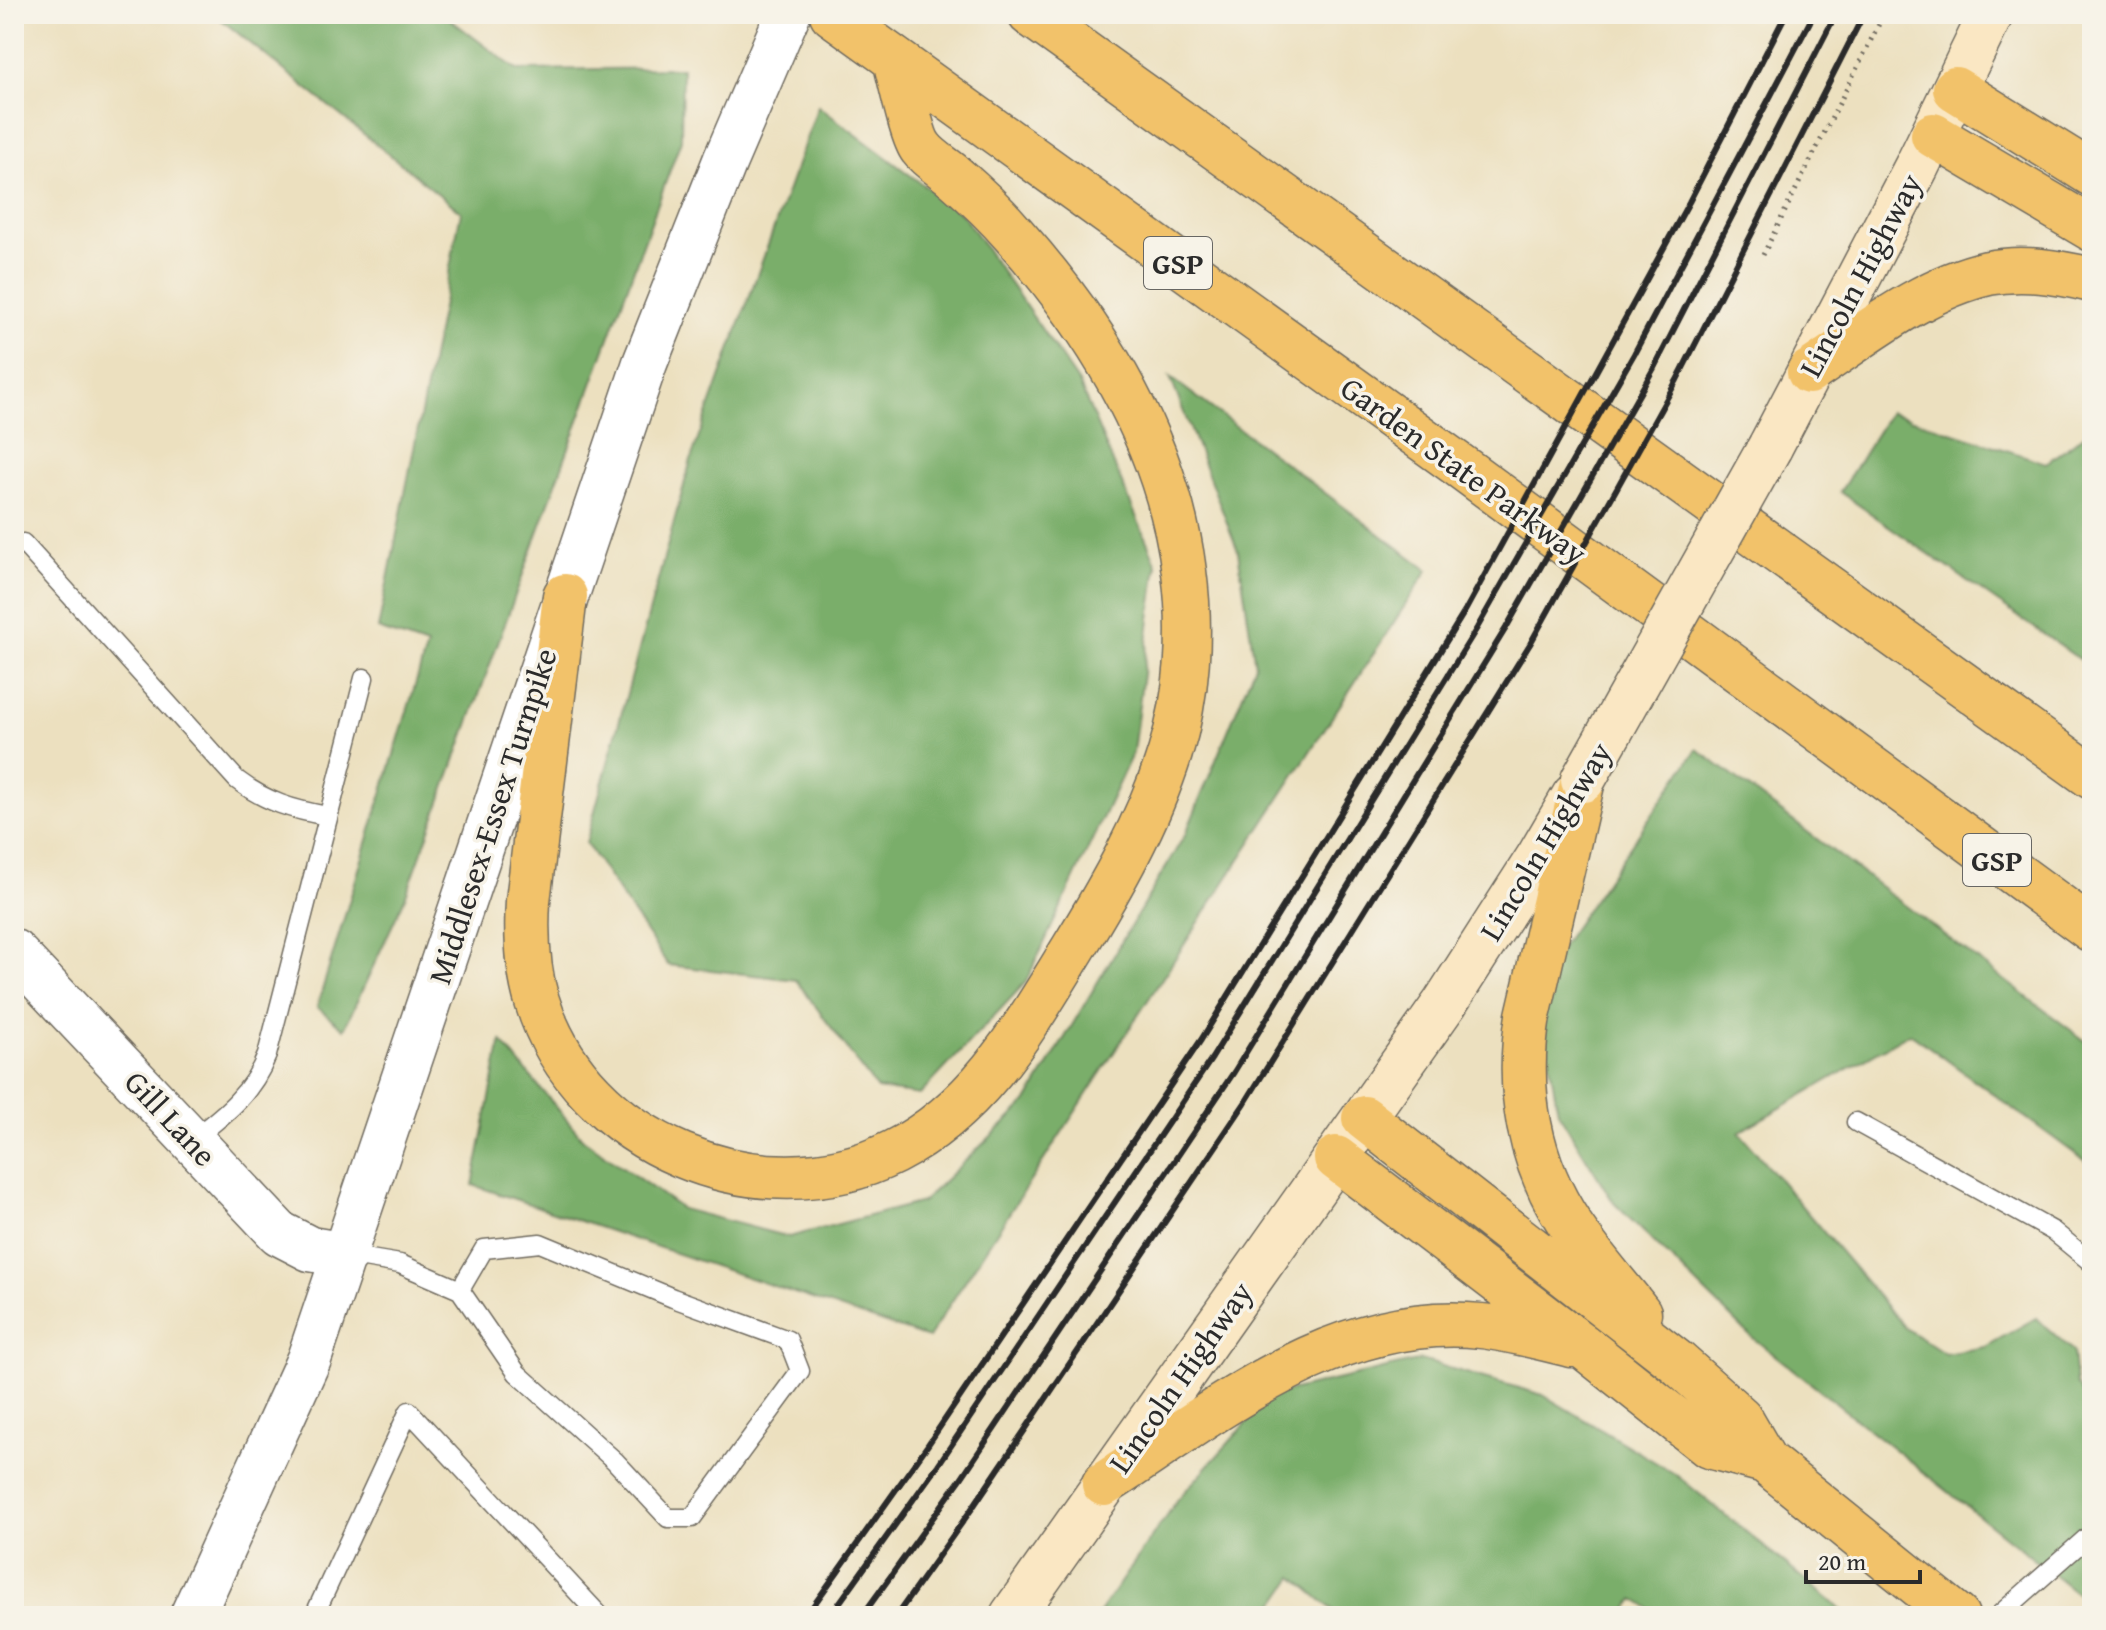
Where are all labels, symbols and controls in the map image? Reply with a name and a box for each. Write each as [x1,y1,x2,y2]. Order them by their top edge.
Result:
street label: Lincoln Highway [1787,165,1933,385]
road number: GSP [1144,237,1212,289]
street label: Garden State Parkway [1331,364,1597,576]
street label: Middlesex-Essex Turnpike [415,642,569,990]
street label: Lincoln Highway [1467,733,1623,949]
road number: GSP [1963,834,2031,886]
street label: Gill Lane [114,1059,228,1177]
street label: Lincoln Highway [1096,1272,1264,1482]
scale bar [1806,1534,1920,1584]
text: 20 m [1818,1544,1866,1579]

